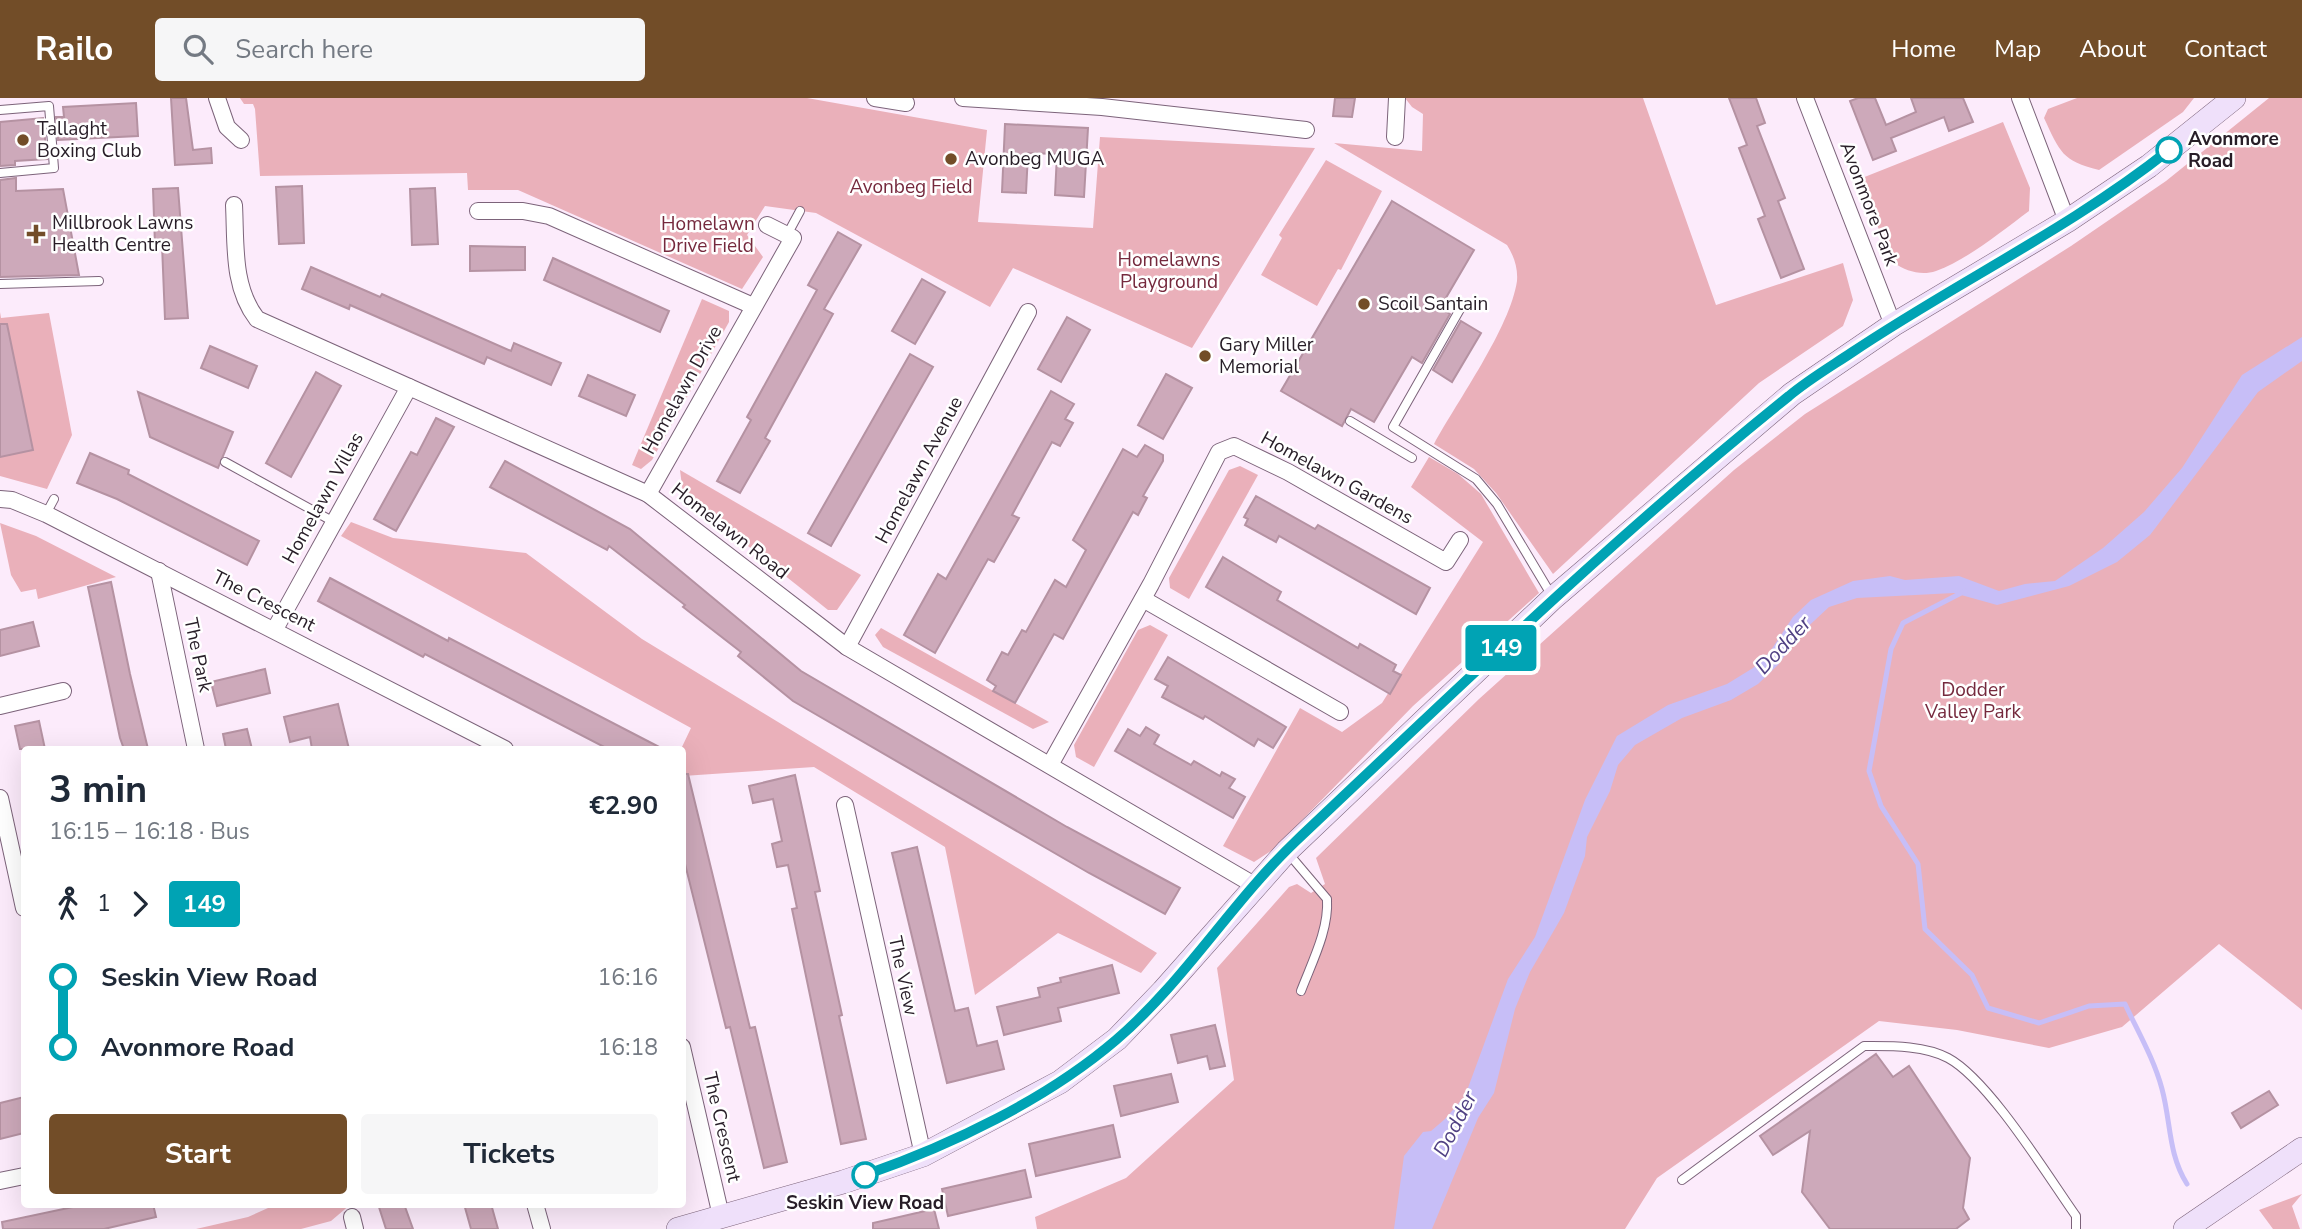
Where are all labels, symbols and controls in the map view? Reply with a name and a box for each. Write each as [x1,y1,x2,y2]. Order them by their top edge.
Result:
search box [155,18,645,81]
text: Railo [35,27,113,72]
icon: search [179,30,217,68]
text: Search here [235,32,373,67]
text: Home [1891,33,1956,65]
text: Map [1994,33,2041,65]
text: About [2079,33,2146,65]
text: Contact [2184,33,2267,65]
place label: Tallaght Boxing Club [37,116,142,164]
place label: Avonmore Road [2188,126,2279,174]
marker: Tallaght Boxing Club [15,132,31,148]
marker: Avonmore Road [2156,137,2182,163]
street label: Avonmore Park [1833,138,1905,270]
place label: Avonbeg MUGA [965,146,1104,172]
marker: Avonbeg MUGA [943,151,959,167]
park label: Avonbeg Field [849,174,973,200]
place label: Millbrook Lawns Health Centre [52,210,193,258]
park label: Homelawn Drive Field [661,211,755,259]
marker: Millbrook Lawns Health Centre [26,224,46,244]
park label: Homelawns Playground [1118,247,1220,295]
place label: Scoil Santain [1378,291,1488,317]
marker: Scoil Santain [1356,296,1372,312]
street label: Homelawn Drive [636,321,728,459]
place label: Gary Miller Memorial [1219,332,1314,380]
marker: Gary Miller Memorial [1197,348,1213,364]
street label: Homelawn Avenue [869,392,969,548]
street label: Homelawn Gardens [1256,425,1418,531]
street label: Homelawn Villas [276,428,370,568]
street label: Homelawn Road [666,477,794,585]
street label: The Crescent [208,564,320,638]
water label: Dodder [1749,609,1818,680]
street label: The Park [177,616,219,695]
line badge: 149 [1461,625,1541,671]
text: 149 [1479,632,1523,664]
park label: Dodder Valley Park [1924,677,2021,725]
text: 3 min [49,764,147,815]
text: €2.90 [589,788,658,823]
text: 16:15 – 16:18 · Bus [49,816,250,847]
icon: walk [49,885,87,923]
icon: forward [121,885,159,923]
text: 1 [97,888,111,919]
text: 149 [183,888,226,920]
street label: The View [882,934,924,1018]
text: Seskin View Road [101,960,318,995]
text: 16:16 [598,962,658,993]
text: Avonmore Road [101,1030,294,1065]
text: 16:18 [598,1032,658,1063]
street label: The Crescent [697,1069,747,1185]
water label: Dodder [1427,1086,1484,1162]
button: Start [49,1114,347,1194]
button: Tickets [361,1114,658,1194]
marker: Seskin View Road [852,1162,878,1188]
place label: Seskin View Road [786,1190,944,1216]

